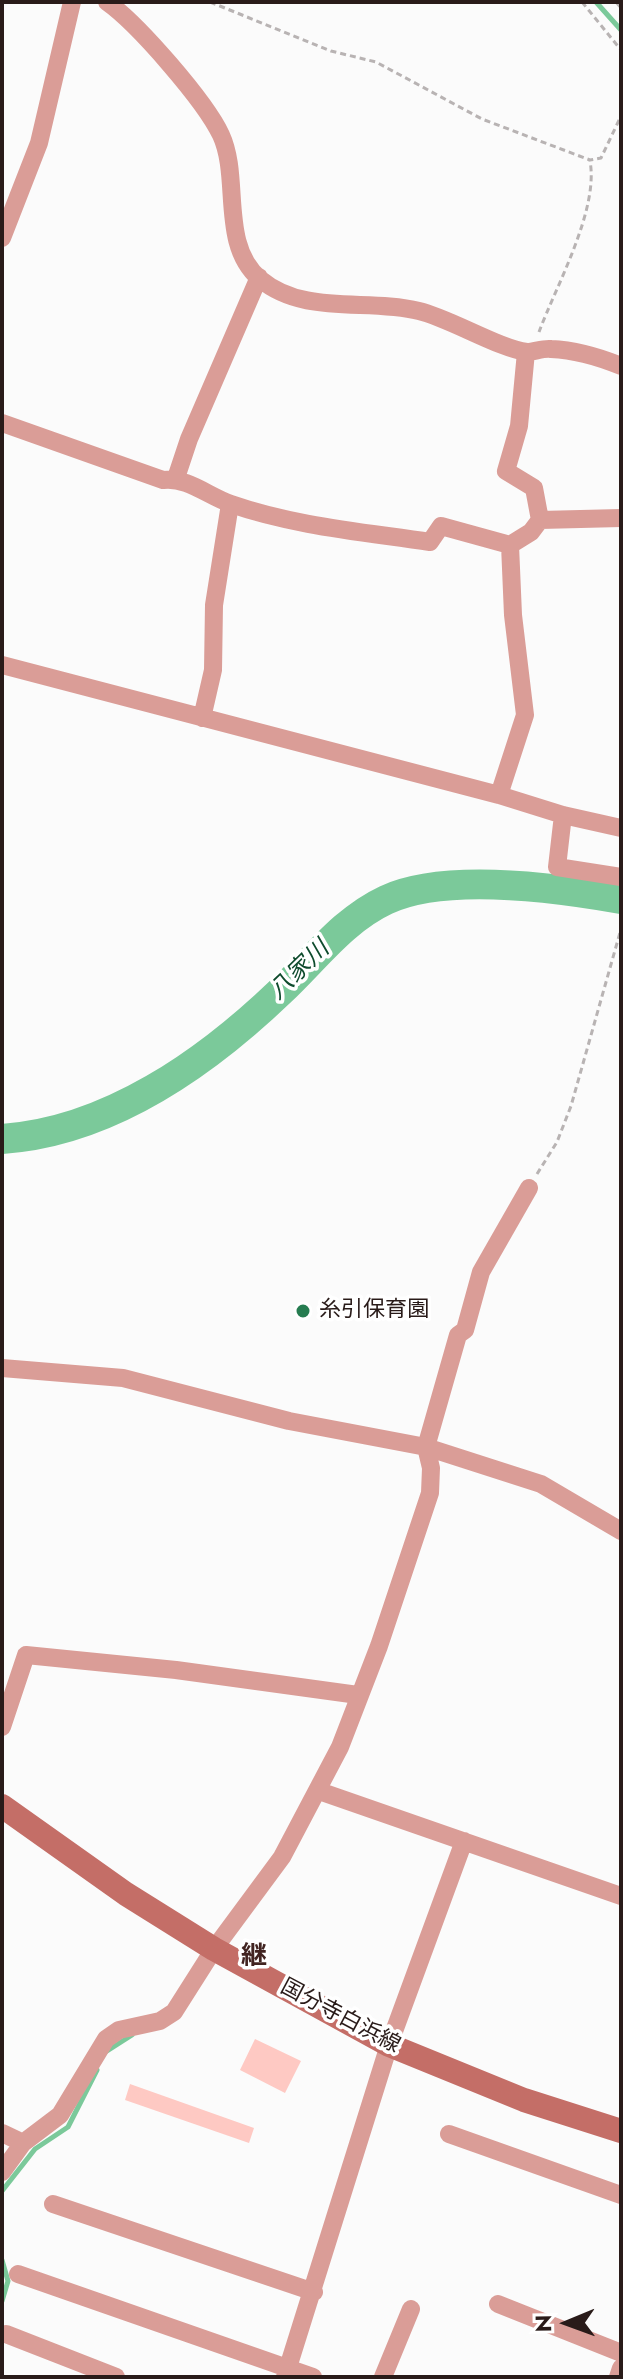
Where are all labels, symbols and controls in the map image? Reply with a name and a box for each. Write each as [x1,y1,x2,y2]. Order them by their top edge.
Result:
water label: 八家川 [264,936,336,1006]
place label: 糸引保育園 [319,1298,429,1324]
marker: 糸引保育園 [294,1302,312,1320]
district label: 継 [241,1942,267,1974]
street label: 国分寺白浜線 [276,1974,404,2060]
north arrow [527,2283,607,2363]
text: N [527,2314,559,2332]

